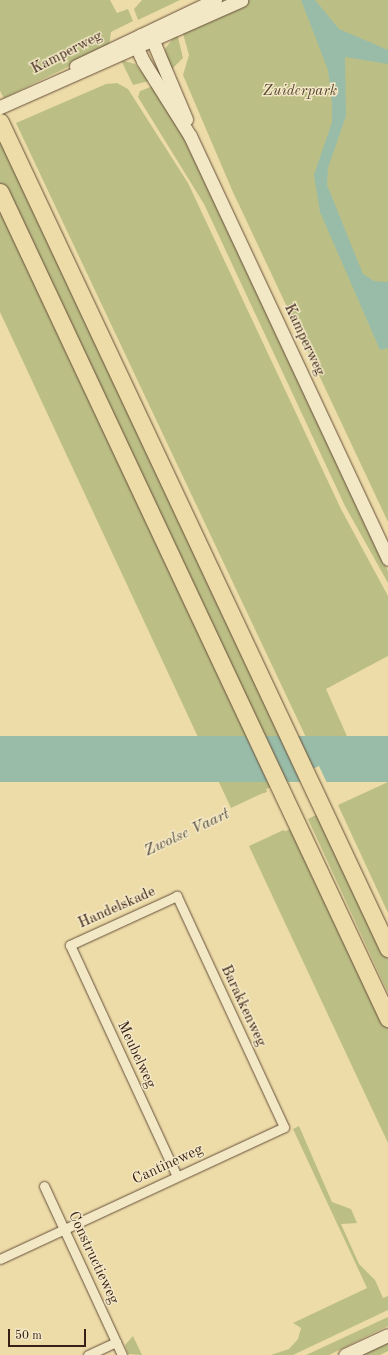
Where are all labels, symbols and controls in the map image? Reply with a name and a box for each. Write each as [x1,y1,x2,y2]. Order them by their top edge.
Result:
street label: Kamperweg [28,27,106,79]
park label: Zuiderpark [263,83,337,101]
street label: Kamperweg [279,301,329,379]
water label: Zwolse Vaart [141,805,233,861]
street label: Handelskade [76,883,158,933]
street label: Barakkenweg [216,962,270,1050]
street label: Meubelweg [113,1019,159,1091]
street label: Cantineweg [130,1141,206,1189]
street label: Constructieweg [64,1209,122,1307]
scale bar [10,1321,88,1347]
text: 50 m [15,1330,42,1342]

